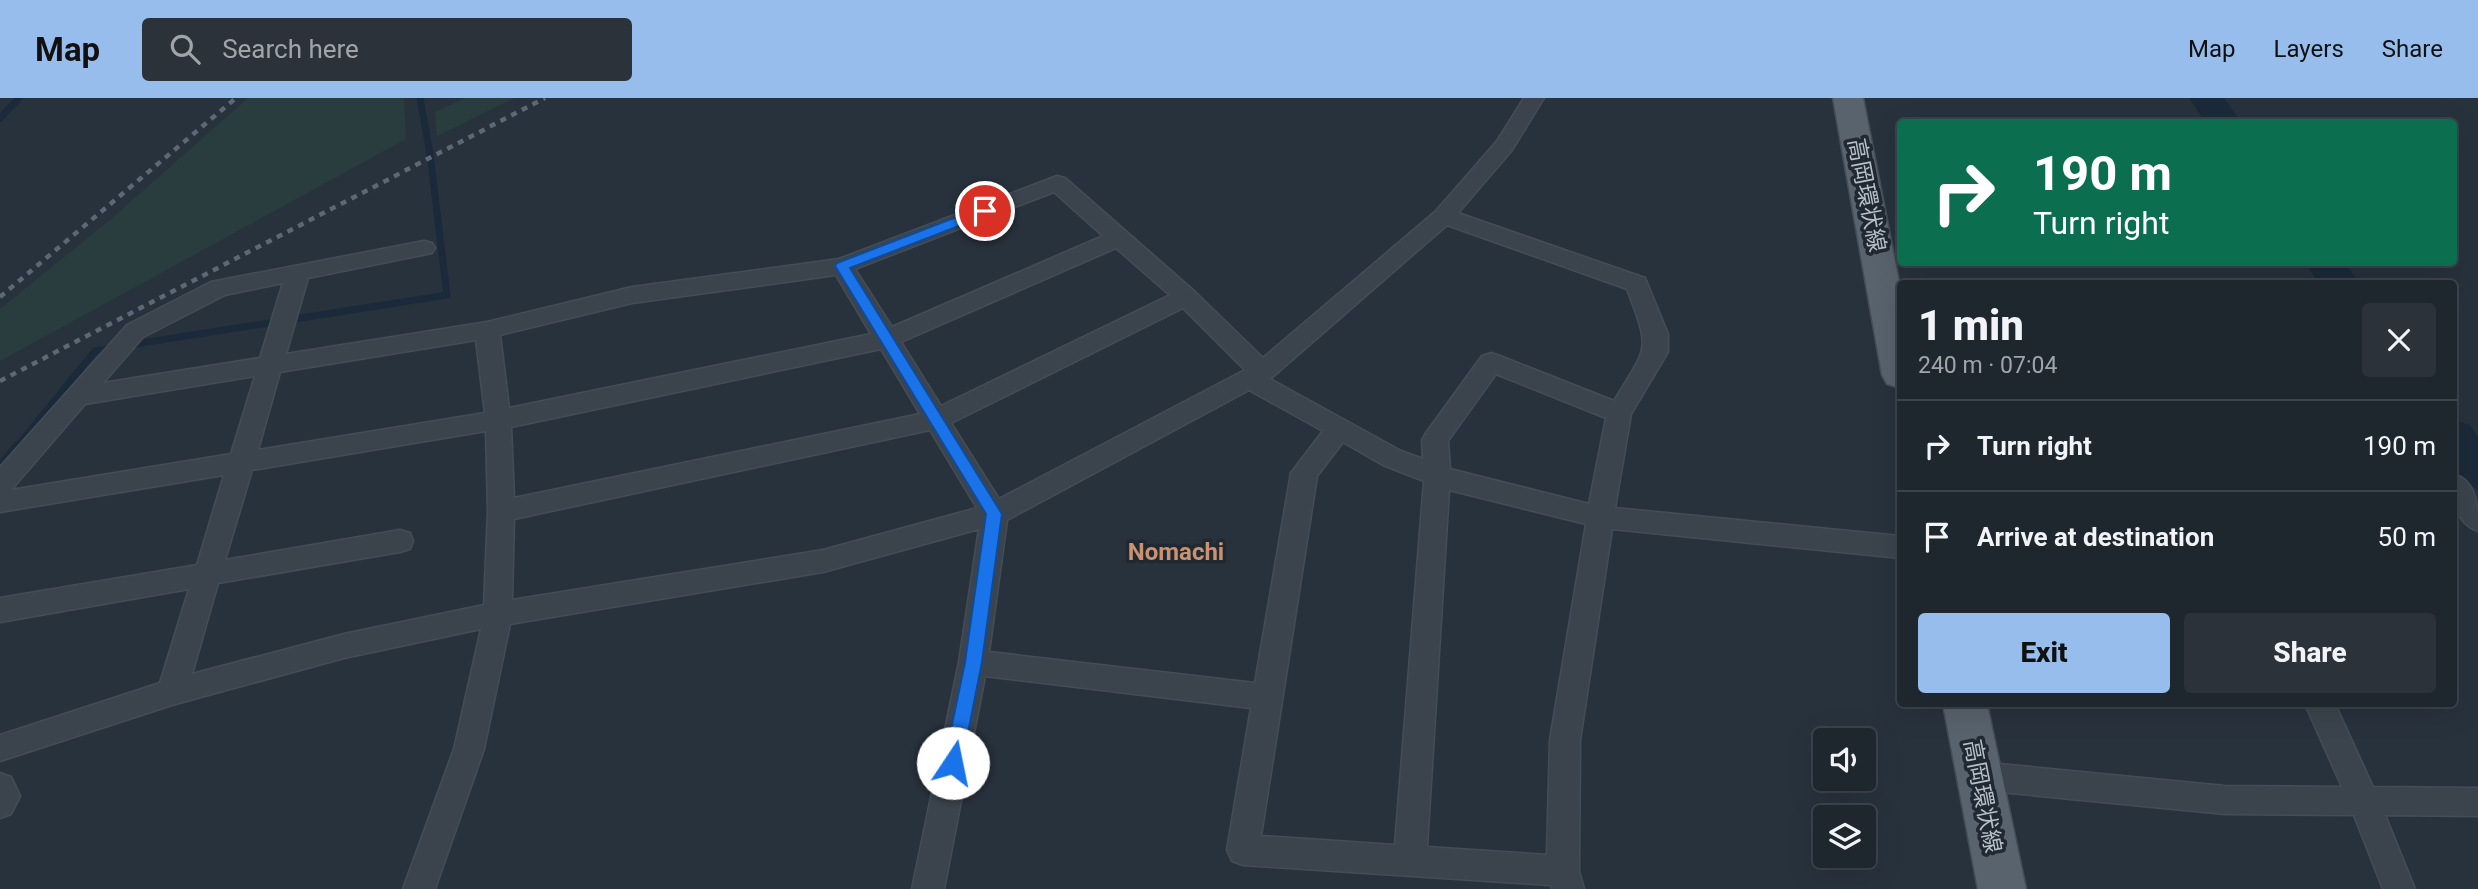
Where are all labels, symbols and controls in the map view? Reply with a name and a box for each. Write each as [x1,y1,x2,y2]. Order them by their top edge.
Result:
search box [142,18,632,81]
text: Map [35,30,100,69]
icon: search [166,30,204,68]
text: Search here [222,34,359,64]
text: Map [2188,35,2236,63]
text: Layers [2274,35,2344,63]
text: Share [2382,35,2443,63]
street label: 高岡環状線 [1842,136,1891,254]
text: 190 m [2033,145,2172,202]
icon: right [1918,147,2009,238]
pin [955,181,1015,241]
icon: arrive [966,192,1004,230]
text: Turn right [2033,204,2169,242]
text: 1 min [1918,301,2024,350]
button: close [2362,303,2436,377]
text: 240 m · 07:04 [1918,352,2057,379]
icon: right [1918,427,1956,465]
text: Turn right [1977,431,2092,461]
text: 190 m [2363,431,2436,461]
icon: arrive [1918,518,1956,556]
text: Arrive at destination [1977,522,2214,552]
text: 50 m [2378,522,2436,552]
district label: Nomachi [1128,538,1224,566]
button: Exit [1918,613,2170,693]
button: Share [2184,613,2436,693]
position arrow [916,726,990,800]
map controls [1813,728,1876,868]
button: sound [1813,728,1876,791]
street label: 高岡環状線 [1958,737,2007,855]
button: layers [1813,805,1876,868]

